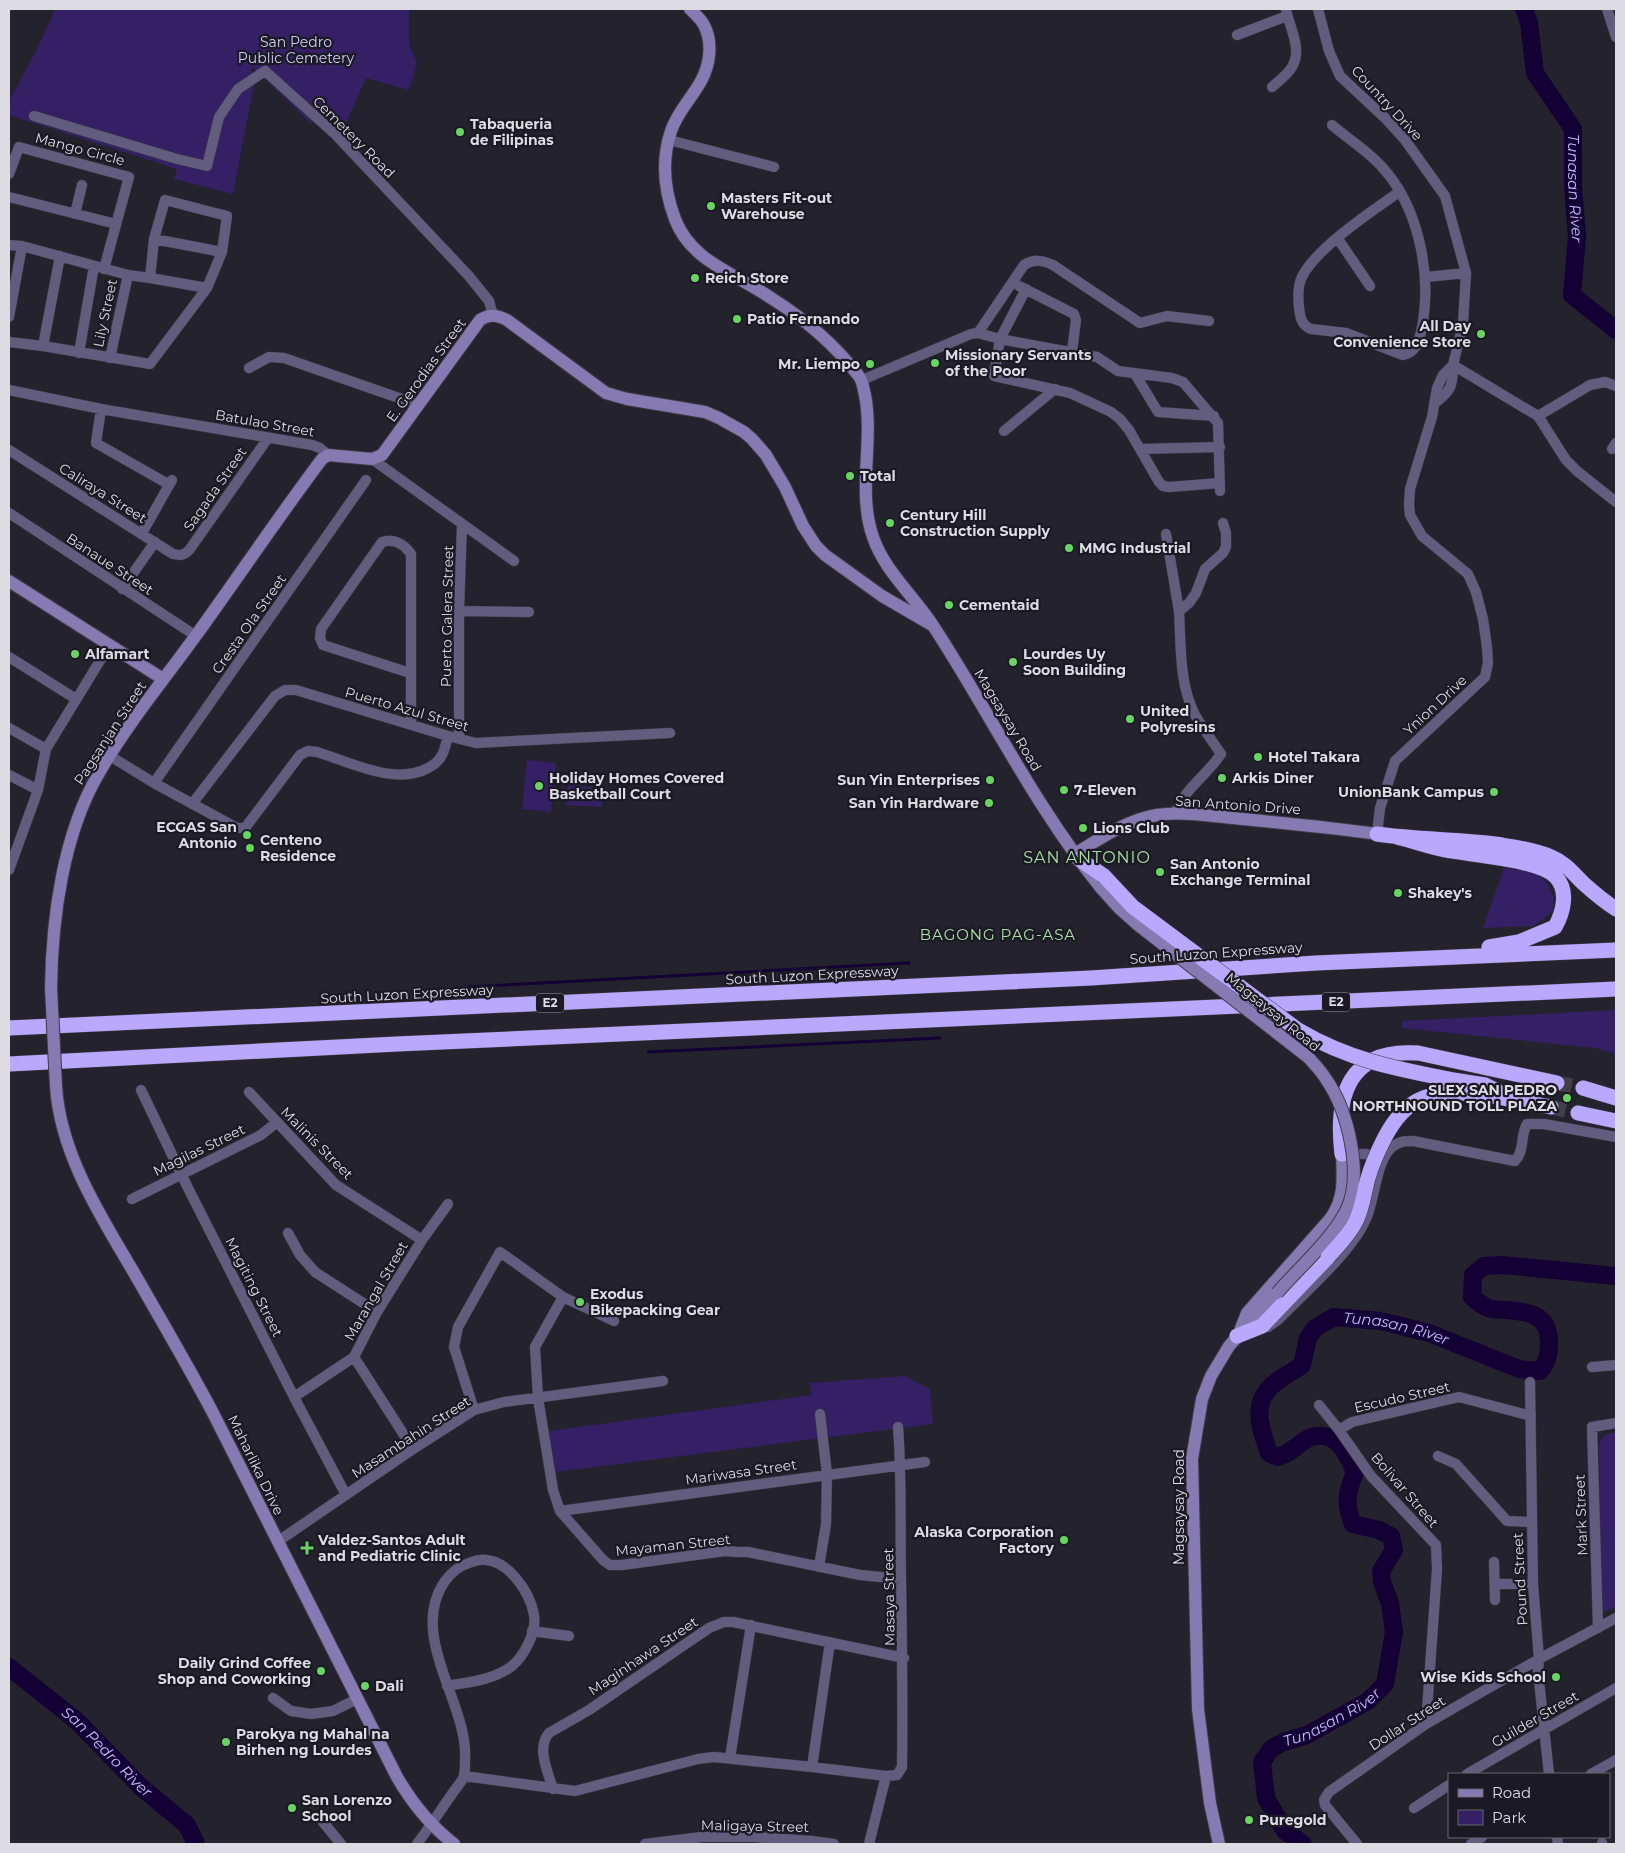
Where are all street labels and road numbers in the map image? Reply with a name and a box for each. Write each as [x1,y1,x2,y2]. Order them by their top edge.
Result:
street label: Country Drive [1348,62,1426,144]
street label: Cemetery Road [309,92,399,182]
street label: Mango Circle [33,128,127,170]
street label: Lily Street [89,277,121,349]
street label: E. Gerodias Street [382,314,470,425]
street label: Batulao Street [214,405,316,441]
street label: Sagada Street [179,443,251,534]
street label: Caliraya Street [56,459,151,527]
street label: Banaue Street [63,529,157,599]
street label: Puerto Galera Street [437,544,457,687]
street label: Cresta Ola Street [208,570,290,677]
street label: Magsaysay Road [970,666,1046,774]
street label: Ynion Drive [1400,671,1470,739]
street label: Pagsanjan Street [70,678,150,788]
street label: Puerto Azul Street [343,683,471,735]
street label: San Antonio Drive [1174,792,1302,818]
street label: South Luzon Expressway [1129,938,1303,968]
street label: South Luzon Expressway [725,961,899,989]
street label: Magsaysay Road [1222,968,1324,1056]
street label: South Luzon Expressway [320,980,494,1008]
road number: E2 [1322,992,1350,1012]
road number: E2 [536,994,564,1012]
street label: Malinis Street [277,1103,357,1183]
street label: Magilas Street [150,1120,248,1180]
street label: Magiting Street [221,1234,287,1340]
street label: Marangal Street [340,1238,412,1344]
street label: Escudo Street [1352,1377,1452,1417]
street label: Masambahin Street [348,1392,474,1482]
street label: Maharlika Drive [224,1412,288,1518]
street label: Magsaysay Road [1170,1449,1188,1565]
street label: Bolivar Street [1367,1449,1443,1532]
street label: Mariwasa Street [684,1455,798,1489]
street label: Mark Street [1571,1474,1591,1556]
street label: Mayaman Street [615,1530,732,1560]
street label: Pound Street [1509,1532,1531,1626]
street label: Masaya Street [879,1548,899,1646]
street label: Maginhawa Street [585,1612,701,1699]
street label: Guilder Street [1488,1687,1582,1751]
street label: Dollar Street [1365,1691,1449,1754]
street label: Maligaya Street [701,1816,810,1836]

